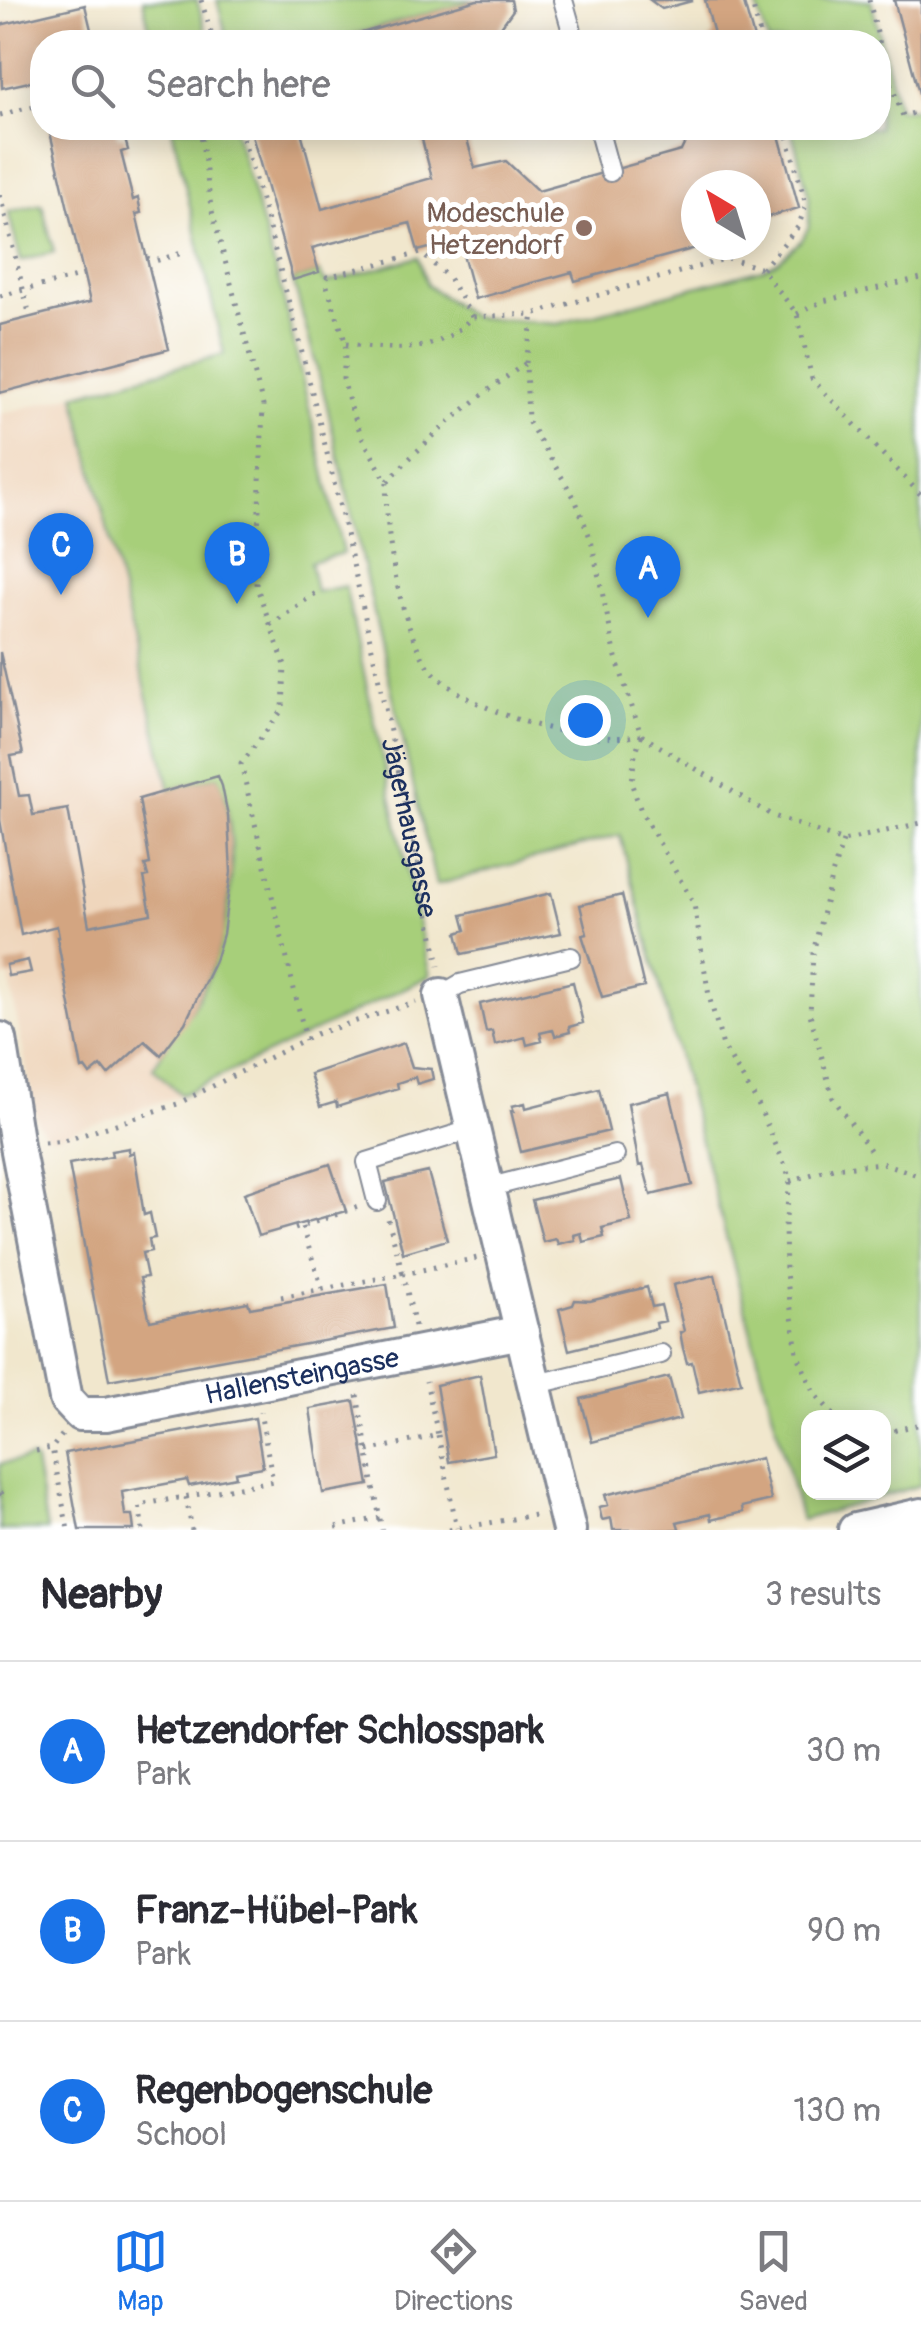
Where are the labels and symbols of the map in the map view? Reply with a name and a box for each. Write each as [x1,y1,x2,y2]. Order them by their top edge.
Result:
north arrow [681,170,771,260]
place label: Modeschule Hetzendorf [427,196,564,263]
marker: Modeschule Hetzendorf [573,217,595,239]
pin: C [28,512,94,595]
pin: B [204,522,270,604]
pin: A [616,536,680,618]
your location [560,695,611,746]
street label: Jägerhausgasse [373,735,445,921]
street label: Hallensteingasse [202,1341,402,1413]

